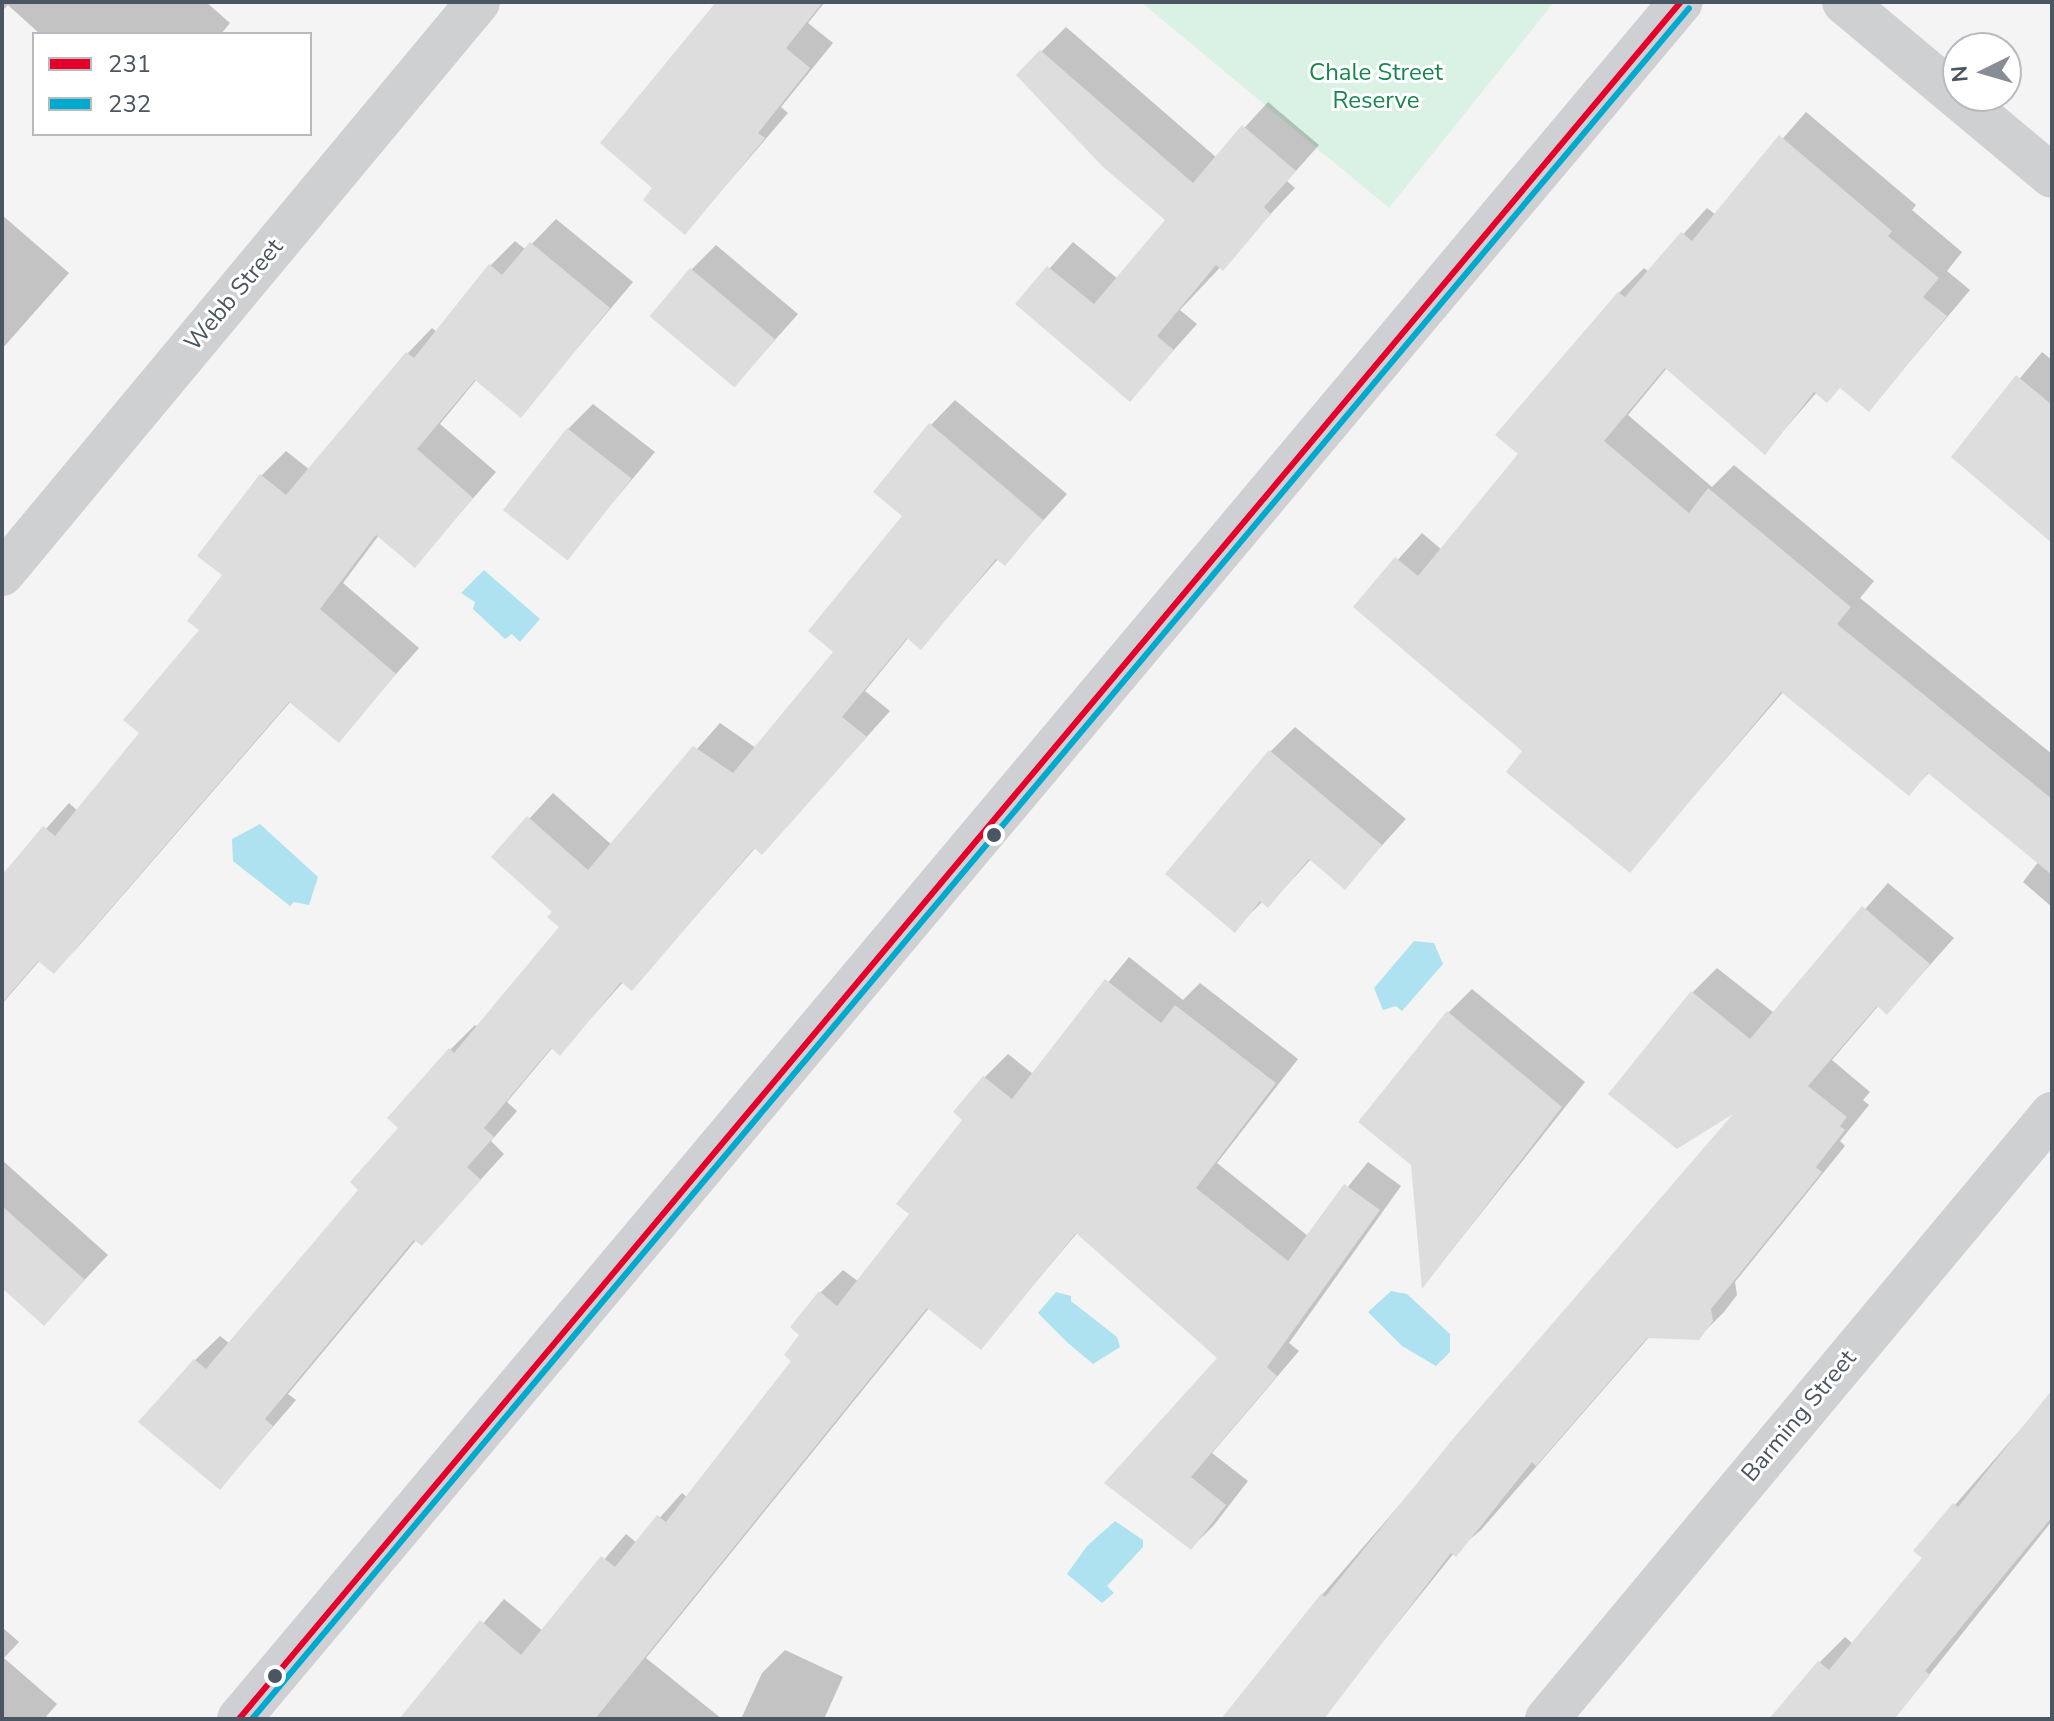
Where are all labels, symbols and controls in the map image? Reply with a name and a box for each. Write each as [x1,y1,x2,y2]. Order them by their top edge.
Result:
legend [32,32,312,136]
north arrow [1942,32,2022,112]
text: 231 [108,48,151,80]
park label: Chale Street Reserve [1309,59,1443,115]
text: N [1944,64,1976,83]
text: 232 [108,88,151,120]
street label: Webb Street [179,233,289,357]
unlabelled marker [986,827,1002,843]
street label: Barming Street [1736,1344,1862,1488]
unlabelled marker [267,1668,283,1684]

